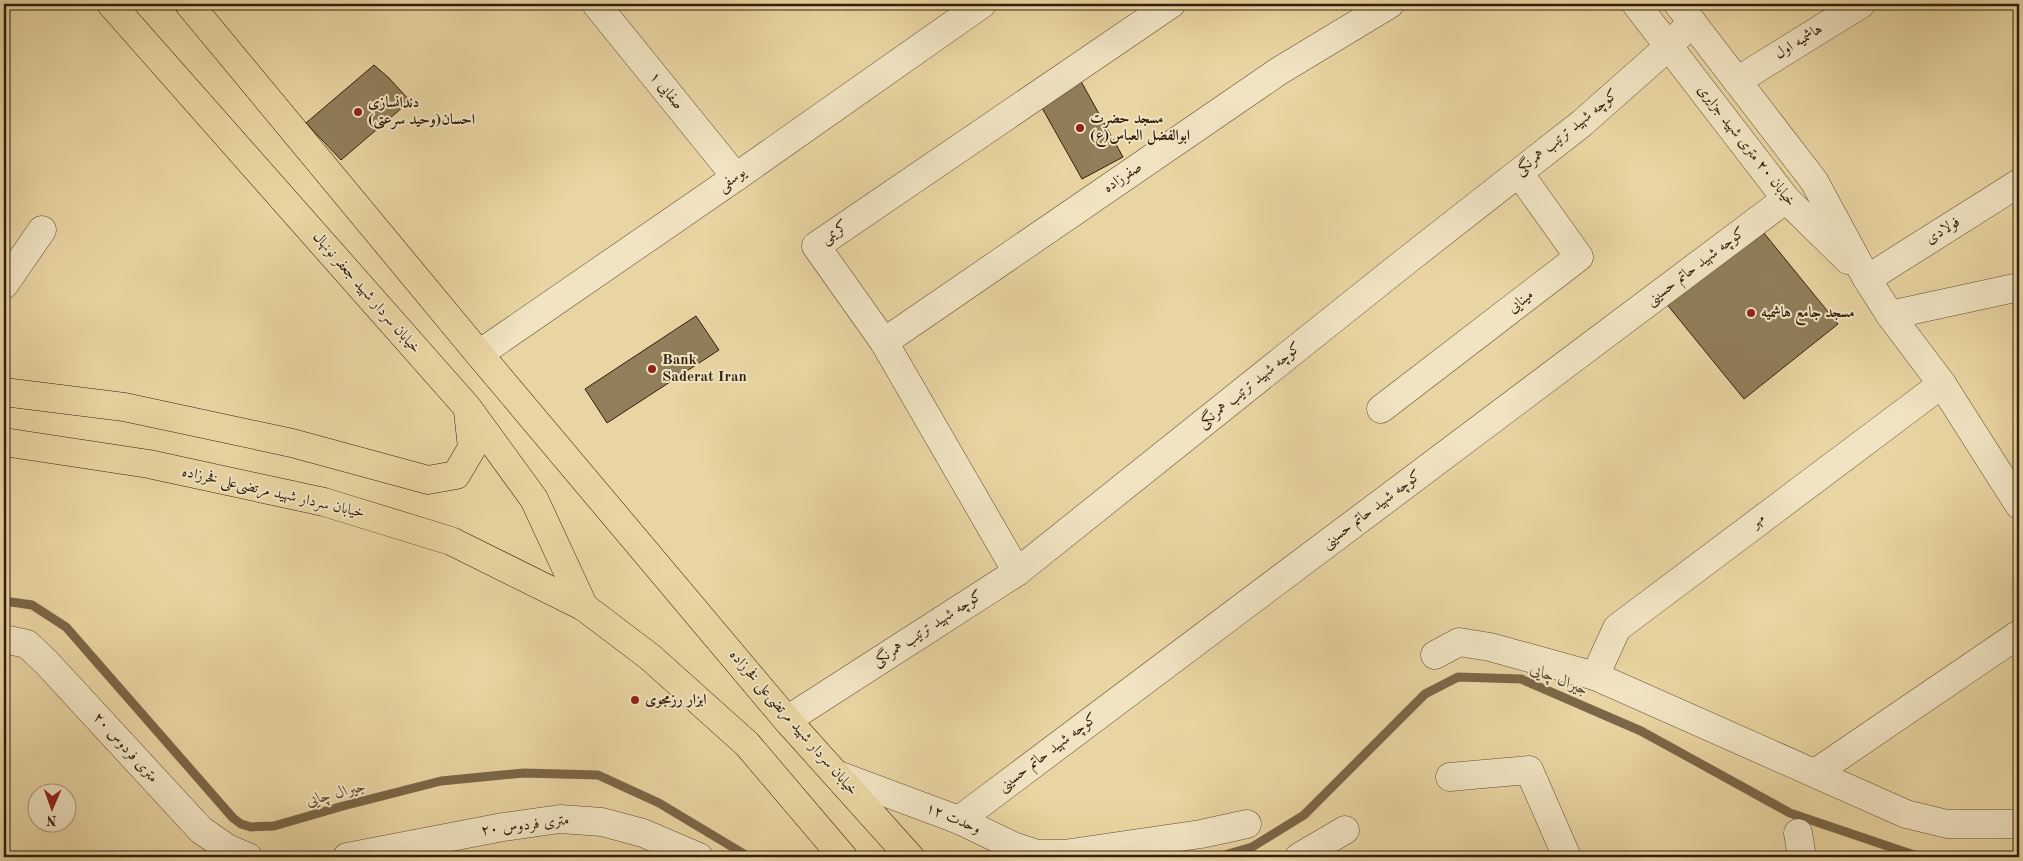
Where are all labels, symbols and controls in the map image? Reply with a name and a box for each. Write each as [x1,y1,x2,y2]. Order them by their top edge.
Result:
street label: هاشمیه اول [1773,22,1825,62]
street label: صفایی ۱ [646,69,686,113]
street label: خیابان ۲۰ متری شهید جزایری [1693,82,1798,210]
street label: کوچه شهید ترتیب همرنگی [1511,85,1622,180]
place label: دندانسازی احسان(وحید سرعتی) [368,95,475,130]
marker: دندانسازی احسان(وحید سرعتی) [352,106,364,118]
place label: مسجد حضرت ابوالفضل العباس(ع) [1090,112,1190,147]
marker: مسجد حضرت ابوالفضل العباس(ع) [1074,122,1086,134]
street label: صفرزاده [1101,160,1145,197]
street label: یوسفی [715,165,751,196]
street label: فولادی [1923,215,1963,247]
street label: کریمی [818,217,852,249]
street label: کوچه شهید حاتم حسینی [1643,224,1751,312]
street label: خیابان سردار شهید جعفر نونهال [309,229,423,357]
street label: مینایی [1506,288,1537,317]
place label: مسجد جامع هاشمیه [1761,305,1855,326]
marker: مسجد جامع هاشمیه [1745,307,1757,319]
street label: کوچه شهید ترتیب همرنگی [1194,338,1305,433]
place label: Bank Saderat Iran [662,353,747,385]
marker: Bank Saderat Iran [646,363,658,375]
street label: خیابان سردار شهید مرتضی‌علی فخرزاده [180,463,366,523]
street label: کوچه شهید حاتم حسینی [1319,467,1427,555]
street label: مهر [1747,511,1769,533]
street label: کوچه شهید ترتیب همرنگی [869,586,987,672]
street label: خیابان سردار شهید مرتضی‌علی فخرزاده [725,646,861,800]
water label: جیرال چایی [1527,660,1591,701]
place label: ابزار رزمجوی [645,692,707,708]
marker: ابزار رزمجوی [629,694,641,706]
street label: ۲۰ متری فردوس [89,710,160,787]
street label: کوچه شهید حاتم حسینی [995,710,1103,798]
water label: جیرال چایی [304,777,368,812]
north arrow [28,784,78,834]
street label: وحدت ۱۲ [923,801,983,837]
text: N [46,813,57,827]
street label: ۲۰ متری فردوس [480,813,570,840]

